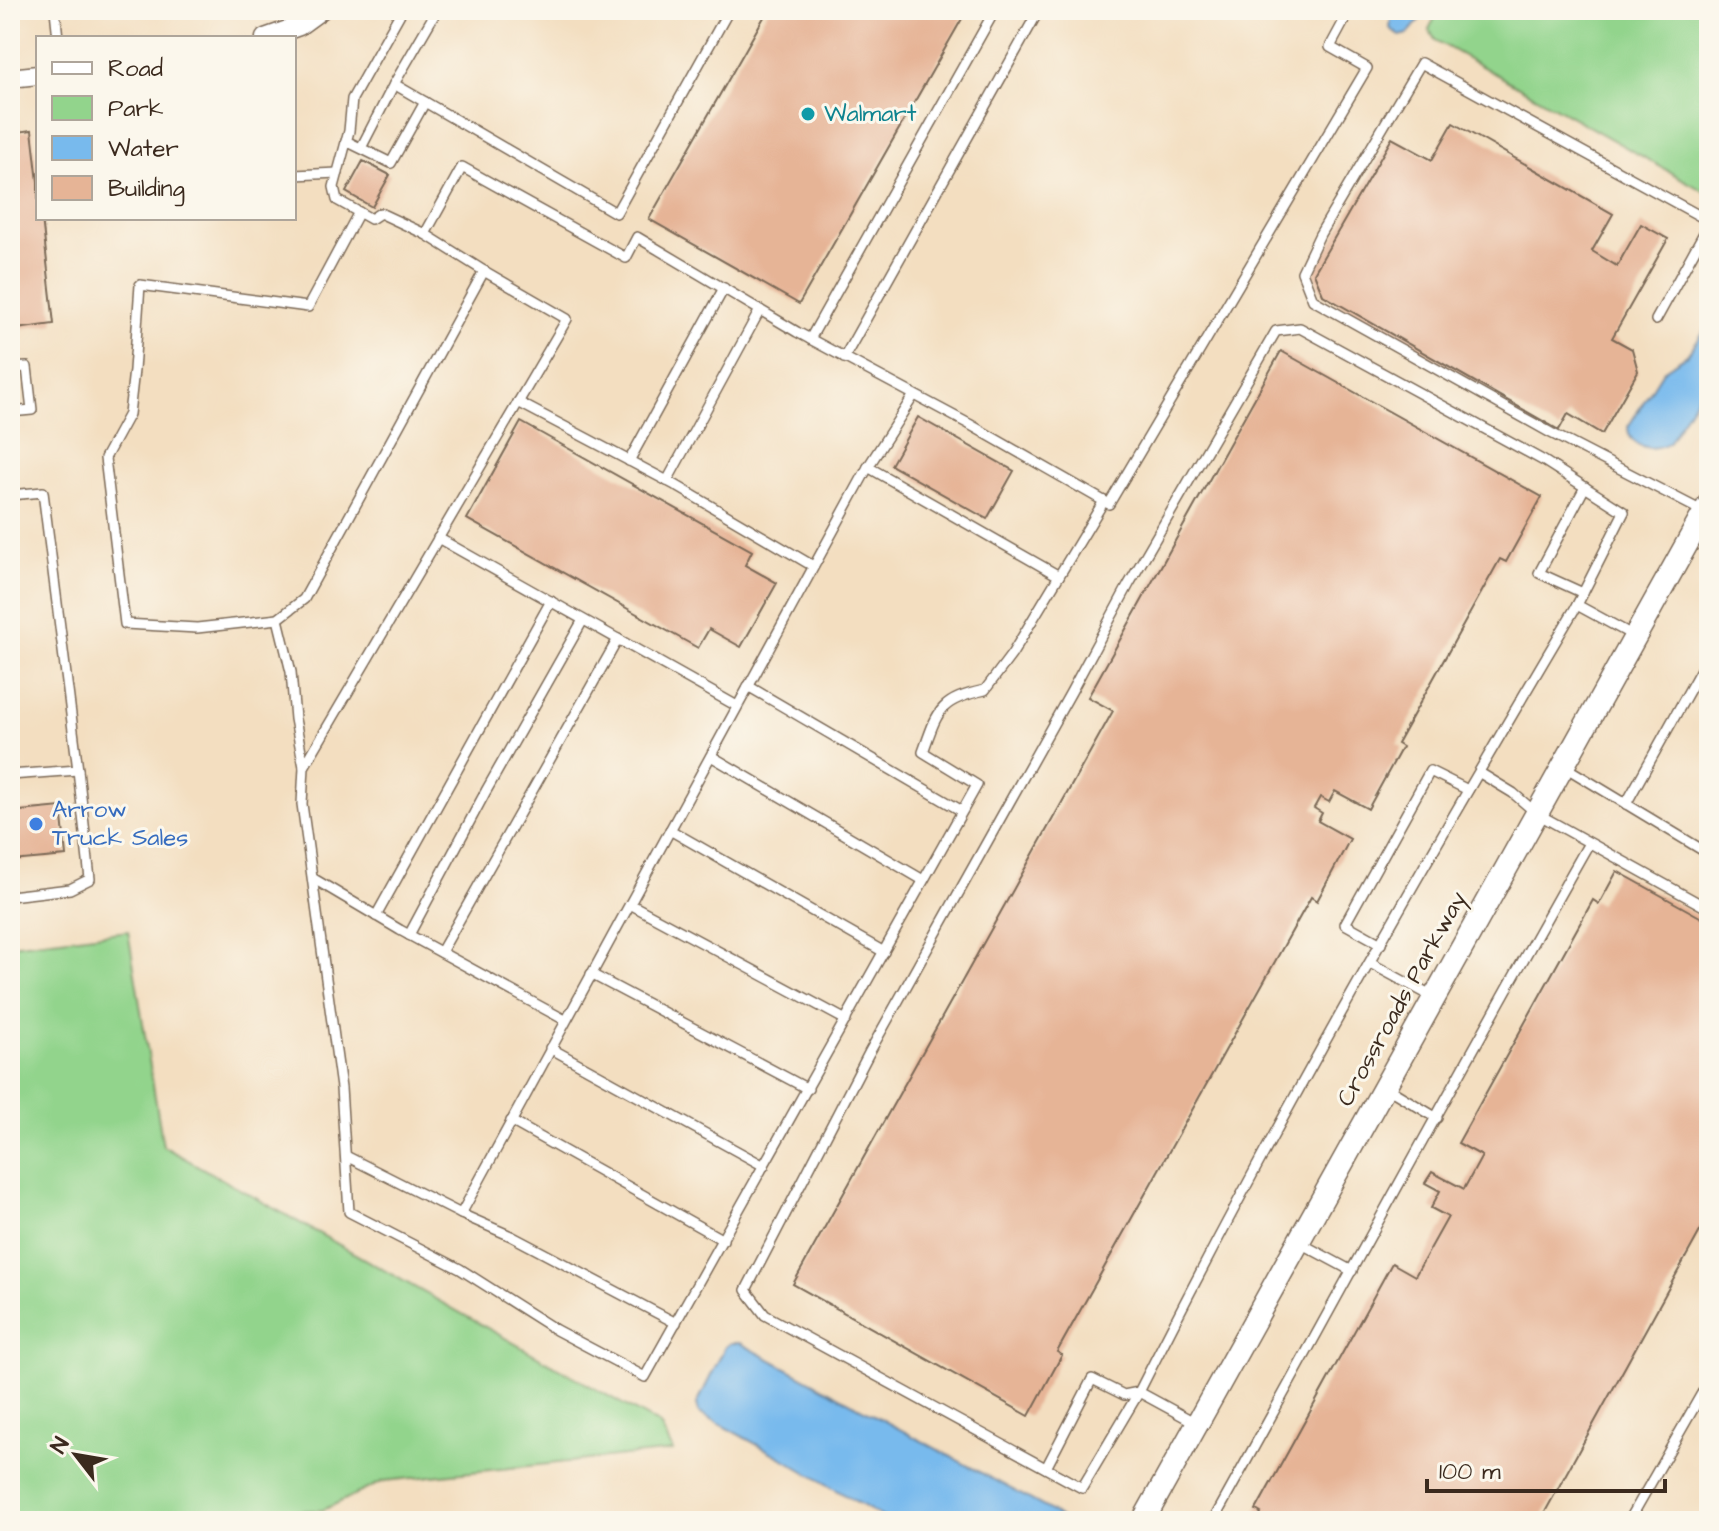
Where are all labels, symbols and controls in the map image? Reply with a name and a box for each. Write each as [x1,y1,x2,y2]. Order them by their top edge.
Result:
legend [36,36,296,220]
text: Road [108,52,163,86]
text: Park [108,92,164,126]
place label: Walmart [824,97,917,131]
marker: Walmart [799,105,817,123]
text: Water [108,132,179,166]
text: Building [108,172,185,207]
place label: Arrow Truck Sales [52,793,188,855]
marker: Arrow Truck Sales [27,815,45,833]
street label: Crossroads Parkway [1329,885,1476,1113]
north arrow [36,1415,116,1495]
text: N [43,1431,77,1459]
scale bar [1427,1443,1665,1493]
text: 100 m [1439,1455,1501,1489]

